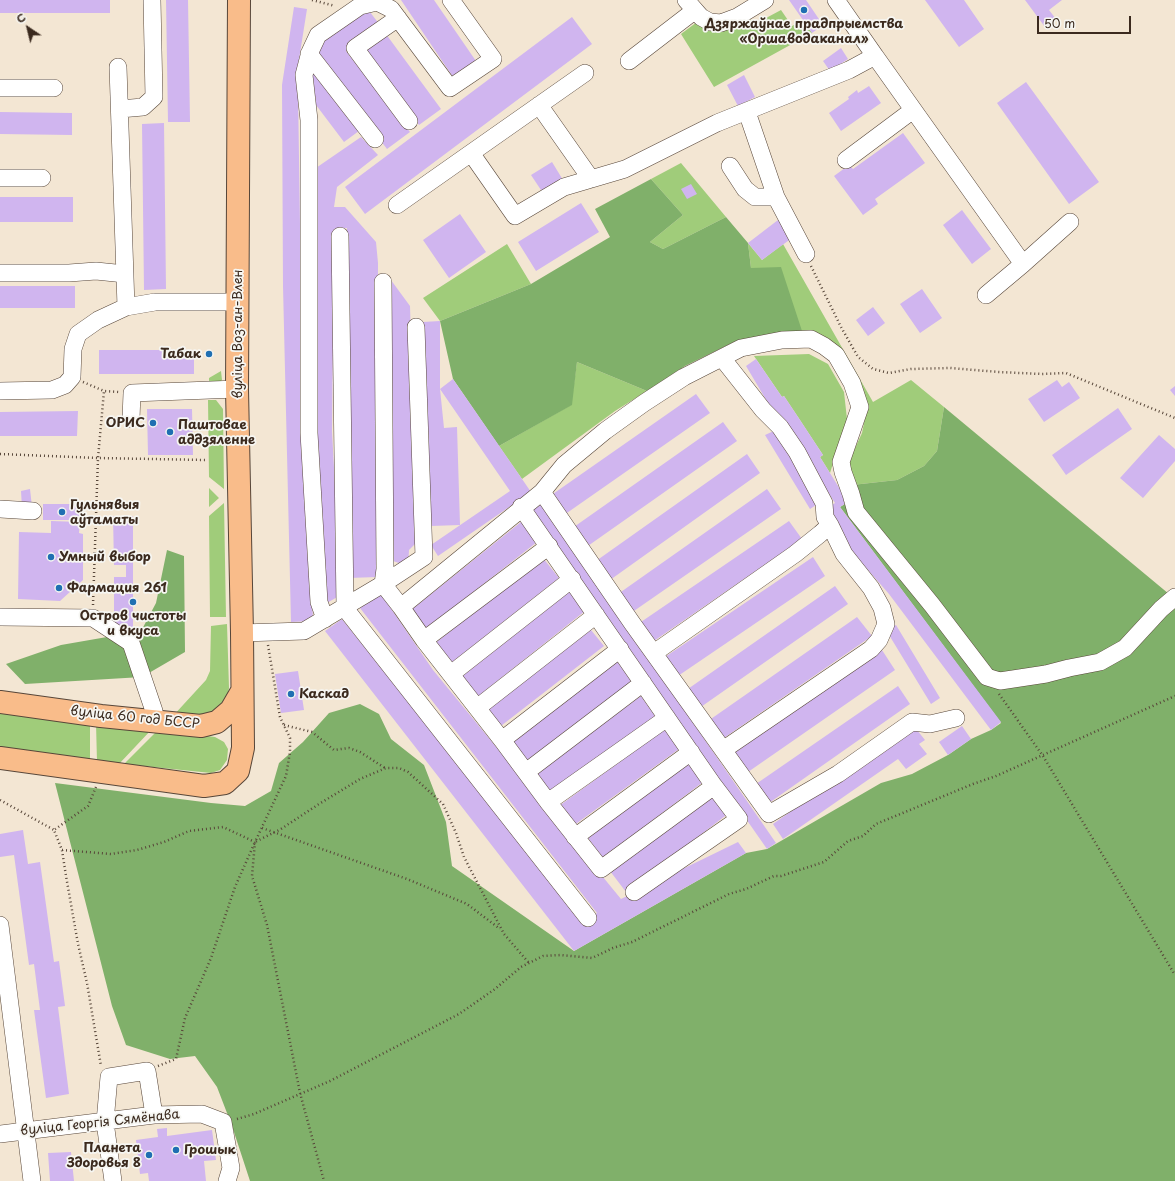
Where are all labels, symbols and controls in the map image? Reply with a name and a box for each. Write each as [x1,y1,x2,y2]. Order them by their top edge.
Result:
marker: Дзяржаўнае прадпрыемства «Оршаводаканал» [799,5,809,15]
north arrow [8,8,48,48]
text: С [13,8,29,27]
scale bar [1039,8,1133,34]
text: 50 m [1044,14,1075,32]
place label: Дзяржаўнае прадпрыемства «Оршаводаканал» [705,16,903,47]
street label: вуліца Воз-ан-Влен [230,270,246,398]
place label: Табак [160,346,201,362]
marker: Табак [204,349,214,359]
place label: ОРИС [106,415,145,431]
place label: Паштовае аддзяленне [178,417,255,448]
marker: ОРИС [148,418,158,428]
marker: Паштовае аддзяленне [165,427,175,437]
place label: Гульнявыя аўтаматы [70,497,139,528]
marker: Гульнявыя аўтаматы [57,507,67,517]
place label: Умный выбор [59,549,151,565]
marker: Умный выбор [46,552,56,562]
place label: Фармация 261 [67,580,167,596]
marker: Фармация 261 [54,583,64,593]
marker: Остров чистоты и вкуса [128,597,138,607]
place label: Остров чистоты и вкуса [80,608,186,639]
place label: Каскад [299,686,349,702]
marker: Каскад [286,689,296,699]
street label: вуліца 60 год БССР [70,703,200,733]
street label: вуліца Георгія Сямёнава [20,1107,180,1139]
place label: Планета Здоровья 8 [67,1140,141,1171]
place label: Грошык [184,1142,236,1158]
marker: Грошык [171,1145,181,1155]
marker: Планета Здоровья 8 [144,1150,154,1160]

